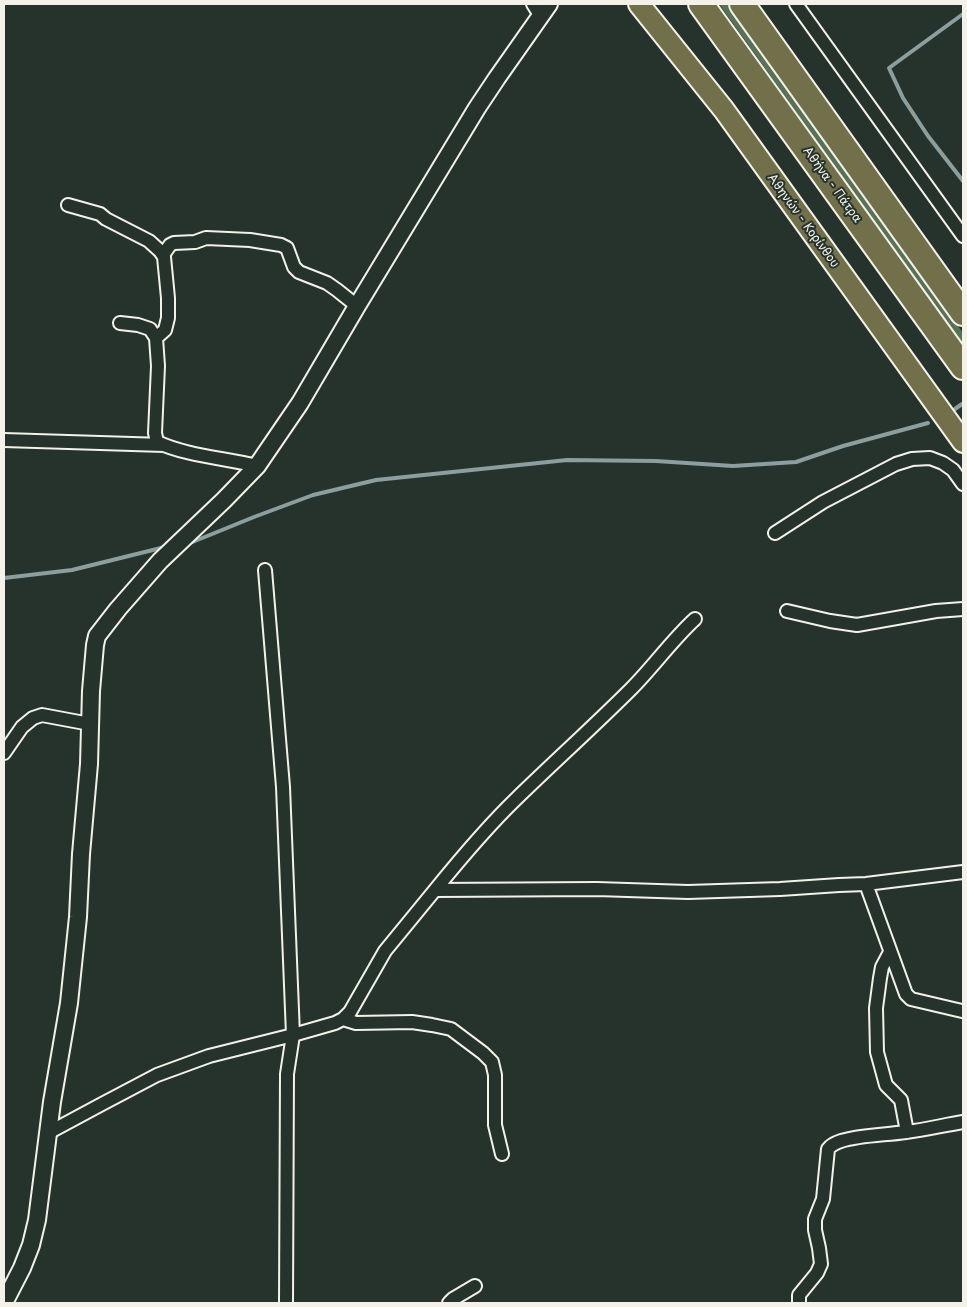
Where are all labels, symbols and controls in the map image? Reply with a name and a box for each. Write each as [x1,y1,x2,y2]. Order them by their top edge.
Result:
street label: Αθήνα - Πάτρα [800,144,864,226]
street label: Αθηνών - Κορίνθου [764,171,842,271]

